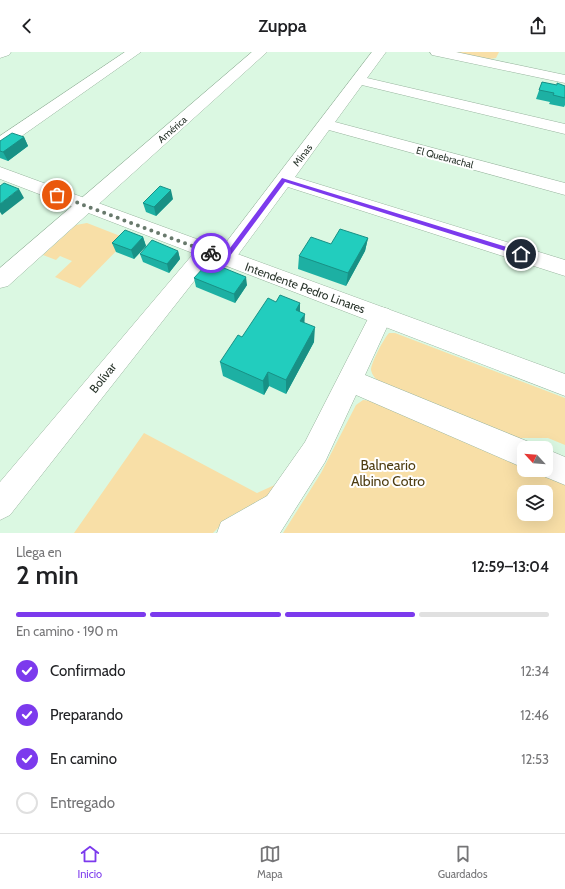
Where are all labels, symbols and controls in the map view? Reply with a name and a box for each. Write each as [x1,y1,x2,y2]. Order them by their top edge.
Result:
icon: back [16,15,38,37]
text: Zuppa [258,15,307,37]
icon: share [527,15,549,37]
street label: América [155,113,190,146]
street label: Minas [290,142,315,169]
street label: El Quebrachal [415,144,476,172]
pin [40,178,74,212]
icon: bag [46,184,68,206]
courier [191,233,231,273]
pin [504,237,538,271]
icon: bike [200,242,222,264]
icon: home [510,243,532,265]
street label: Intendente Pedro Linares [243,259,367,316]
street label: Bolívar [86,359,119,396]
north arrow [517,441,553,477]
map controls [517,441,553,521]
park label: Balneario Albino Cotro [351,456,425,490]
button: layers [517,485,553,521]
text: Llega en [16,544,62,560]
text: 12:59–13:04 [472,558,549,576]
text: 2 min [16,559,79,591]
text: En camino · 190 m [16,623,118,639]
icon: check [16,660,38,682]
text: Confirmado [50,662,125,680]
text: 12:34 [521,663,549,679]
icon: check [16,704,38,726]
text: Preparando [50,706,123,724]
text: 12:46 [520,707,549,723]
icon: check [16,748,38,770]
text: En camino [50,750,117,768]
text: 12:53 [521,751,549,767]
text: Entregado [50,794,115,812]
tab: Inicio [78,843,102,881]
tab: Mapa [257,843,283,881]
tab: Guardados [438,843,487,881]

